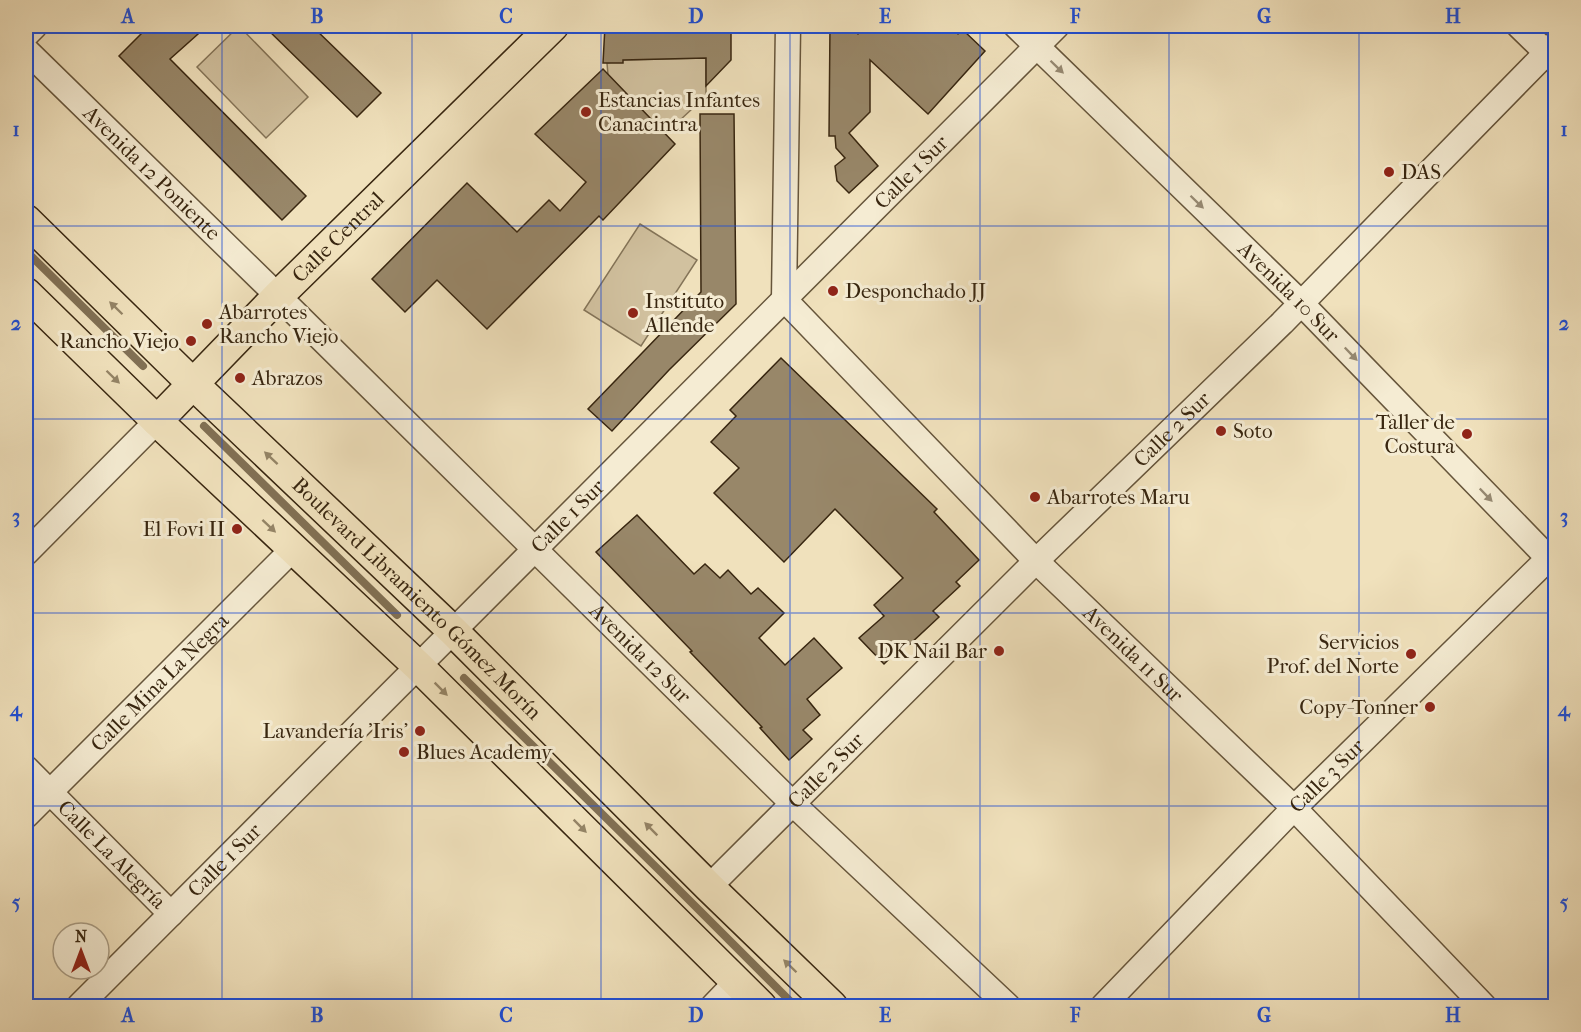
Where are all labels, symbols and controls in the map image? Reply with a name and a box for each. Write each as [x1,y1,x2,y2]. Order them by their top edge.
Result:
text: A [120,5,136,28]
text: B [310,5,324,28]
text: C [499,5,513,28]
text: D [688,5,704,28]
text: E [879,5,891,28]
text: F [1069,5,1081,28]
text: G [1257,5,1271,28]
text: H [1445,5,1461,28]
one-way arrow [1050,60,1065,74]
place label: Estancias Infantes Canacintra [598,88,760,136]
street label: Avenida 12 Poniente [78,100,225,245]
marker: Estancias Infantes Canacintra [579,105,593,119]
text: 1 [12,118,20,141]
text: 1 [1560,118,1568,141]
street label: Calle 1 Sur [869,130,953,214]
place label: DAS [1401,160,1441,184]
marker: DAS [1382,165,1396,179]
street label: Calle Central [287,187,389,287]
one-way arrow [1190,195,1204,209]
street label: Avenida 10 Sur [1233,236,1344,347]
place label: Desponchado JJ [845,279,986,303]
marker: Desponchado JJ [826,284,840,298]
place label: Instituto Allende [644,289,724,337]
place label: Abarrotes Rancho Viejo [218,300,338,348]
one-way arrow [108,301,123,315]
marker: Instituto Allende [626,306,640,320]
text: 2 [11,312,21,335]
text: 2 [1559,312,1569,335]
marker: Abarrotes Rancho Viejo [200,317,214,331]
place label: Rancho Viejo [60,329,179,353]
marker: Rancho Viejo [184,334,198,348]
one-way arrow [1344,347,1358,362]
place label: Abrazos [251,366,323,390]
one-way arrow [105,370,119,384]
marker: Abrazos [233,371,247,385]
street label: Calle 2 Sur [1129,387,1215,472]
place label: Taller de Costura [1376,410,1455,458]
place label: Soto [1233,419,1273,443]
marker: Soto [1214,424,1228,438]
marker: Taller de Costura [1460,427,1474,441]
one-way arrow [264,452,279,465]
street label: Boulevard Libramiento Gómez Morín [287,473,546,724]
street label: Calle 1 Sur [526,474,610,558]
place label: Abarrotes Maru [1046,485,1190,509]
one-way arrow [1479,487,1493,501]
marker: Abarrotes Maru [1028,490,1042,504]
text: 3 [12,505,20,528]
text: 3 [1560,505,1568,528]
place label: El Fovi II [143,517,225,541]
one-way arrow [261,519,276,532]
marker: El Fovi II [230,522,244,536]
street label: Avenida 12 Sur [584,598,696,708]
street label: Avenida 11 Sur [1078,600,1188,707]
street label: Calle Mina La Negra [86,608,234,756]
place label: Servicios Prof. del Norte [1267,630,1399,678]
place label: DK Nail Bar [877,639,987,663]
marker: DK Nail Bar [992,644,1006,658]
marker: Servicios Prof. del Norte [1404,647,1418,661]
one-way arrow [434,682,449,696]
place label: Copy-Tonner [1299,695,1418,719]
text: 4 [9,698,23,722]
text: 4 [1557,698,1571,722]
marker: Copy-Tonner [1423,700,1437,714]
place label: Lavandería 'Iris' [263,719,408,743]
marker: Lavandería 'Iris' [413,724,427,738]
street label: Calle 2 Sur [783,728,869,813]
street label: Calle 3 Sur [1284,734,1369,818]
place label: Blues Academy [416,740,553,764]
marker: Blues Academy [397,745,411,759]
street label: Calle La Alegría [53,795,171,914]
street label: Calle 1 Sur [183,818,266,902]
one-way arrow [573,819,588,833]
one-way arrow [644,822,658,836]
text: 5 [12,891,21,914]
text: 5 [1560,891,1569,914]
north arrow [51,921,111,981]
text: N [75,927,88,946]
one-way arrow [783,959,797,973]
text: A [120,1004,136,1027]
text: B [310,1004,324,1027]
text: C [499,1004,513,1027]
text: D [688,1004,704,1027]
text: E [879,1004,891,1027]
text: F [1069,1004,1081,1027]
text: G [1257,1004,1271,1027]
text: H [1445,1004,1461,1027]

